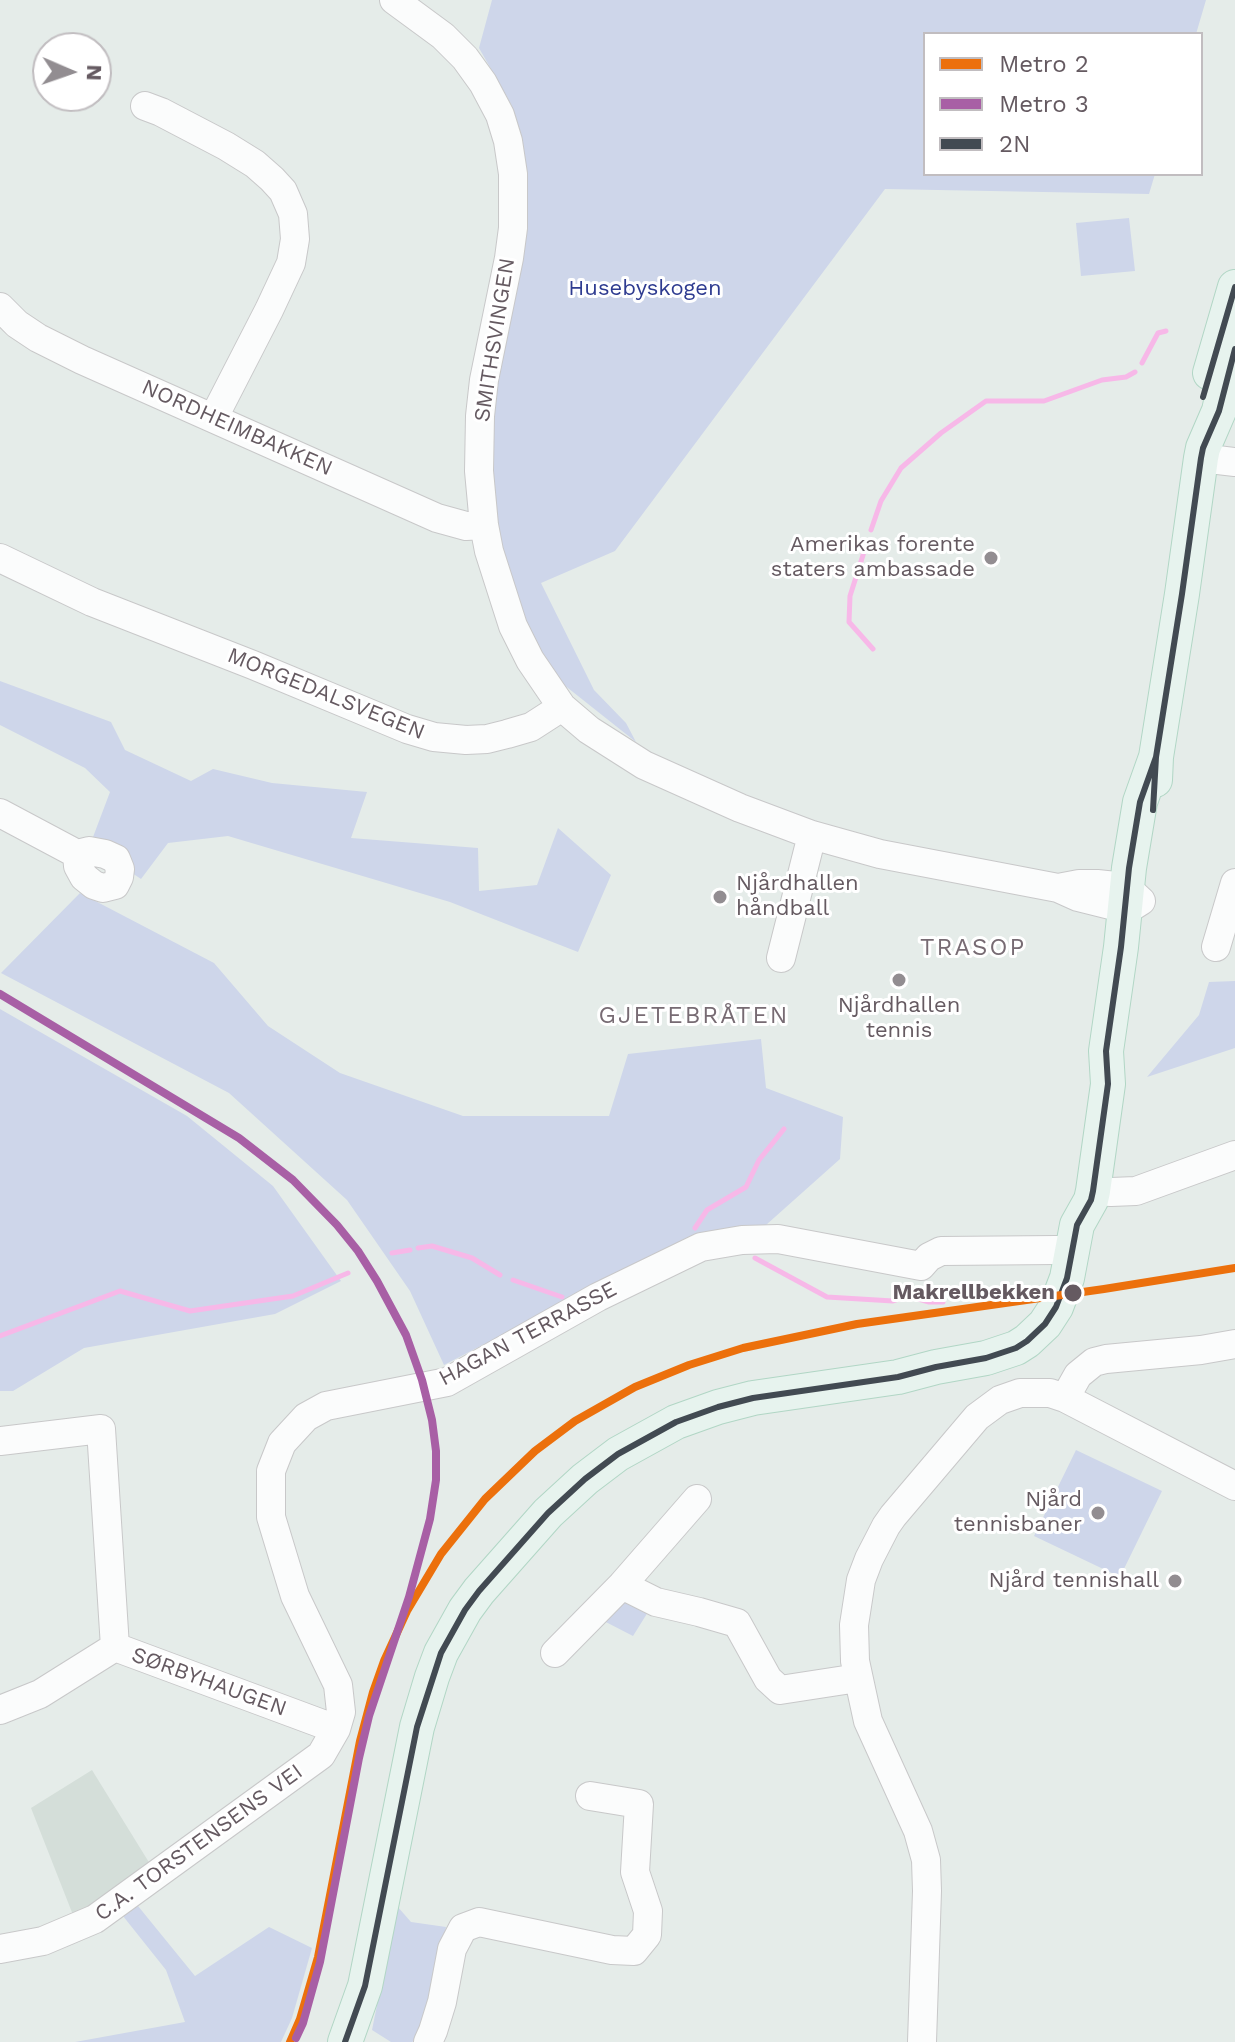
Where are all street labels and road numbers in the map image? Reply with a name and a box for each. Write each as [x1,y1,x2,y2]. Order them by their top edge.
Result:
street label: SMITHSVINGEN [469,256,521,424]
street label: NORDHEIMBAKKEN [137,374,337,482]
street label: MORGEDALSVEGEN [223,642,429,746]
street label: HAGAN TERRASSE [435,1276,621,1392]
street label: SØRBYHAUGEN [128,1642,290,1722]
street label: C.A. TORSTENSENS VEI [90,1759,308,1927]

